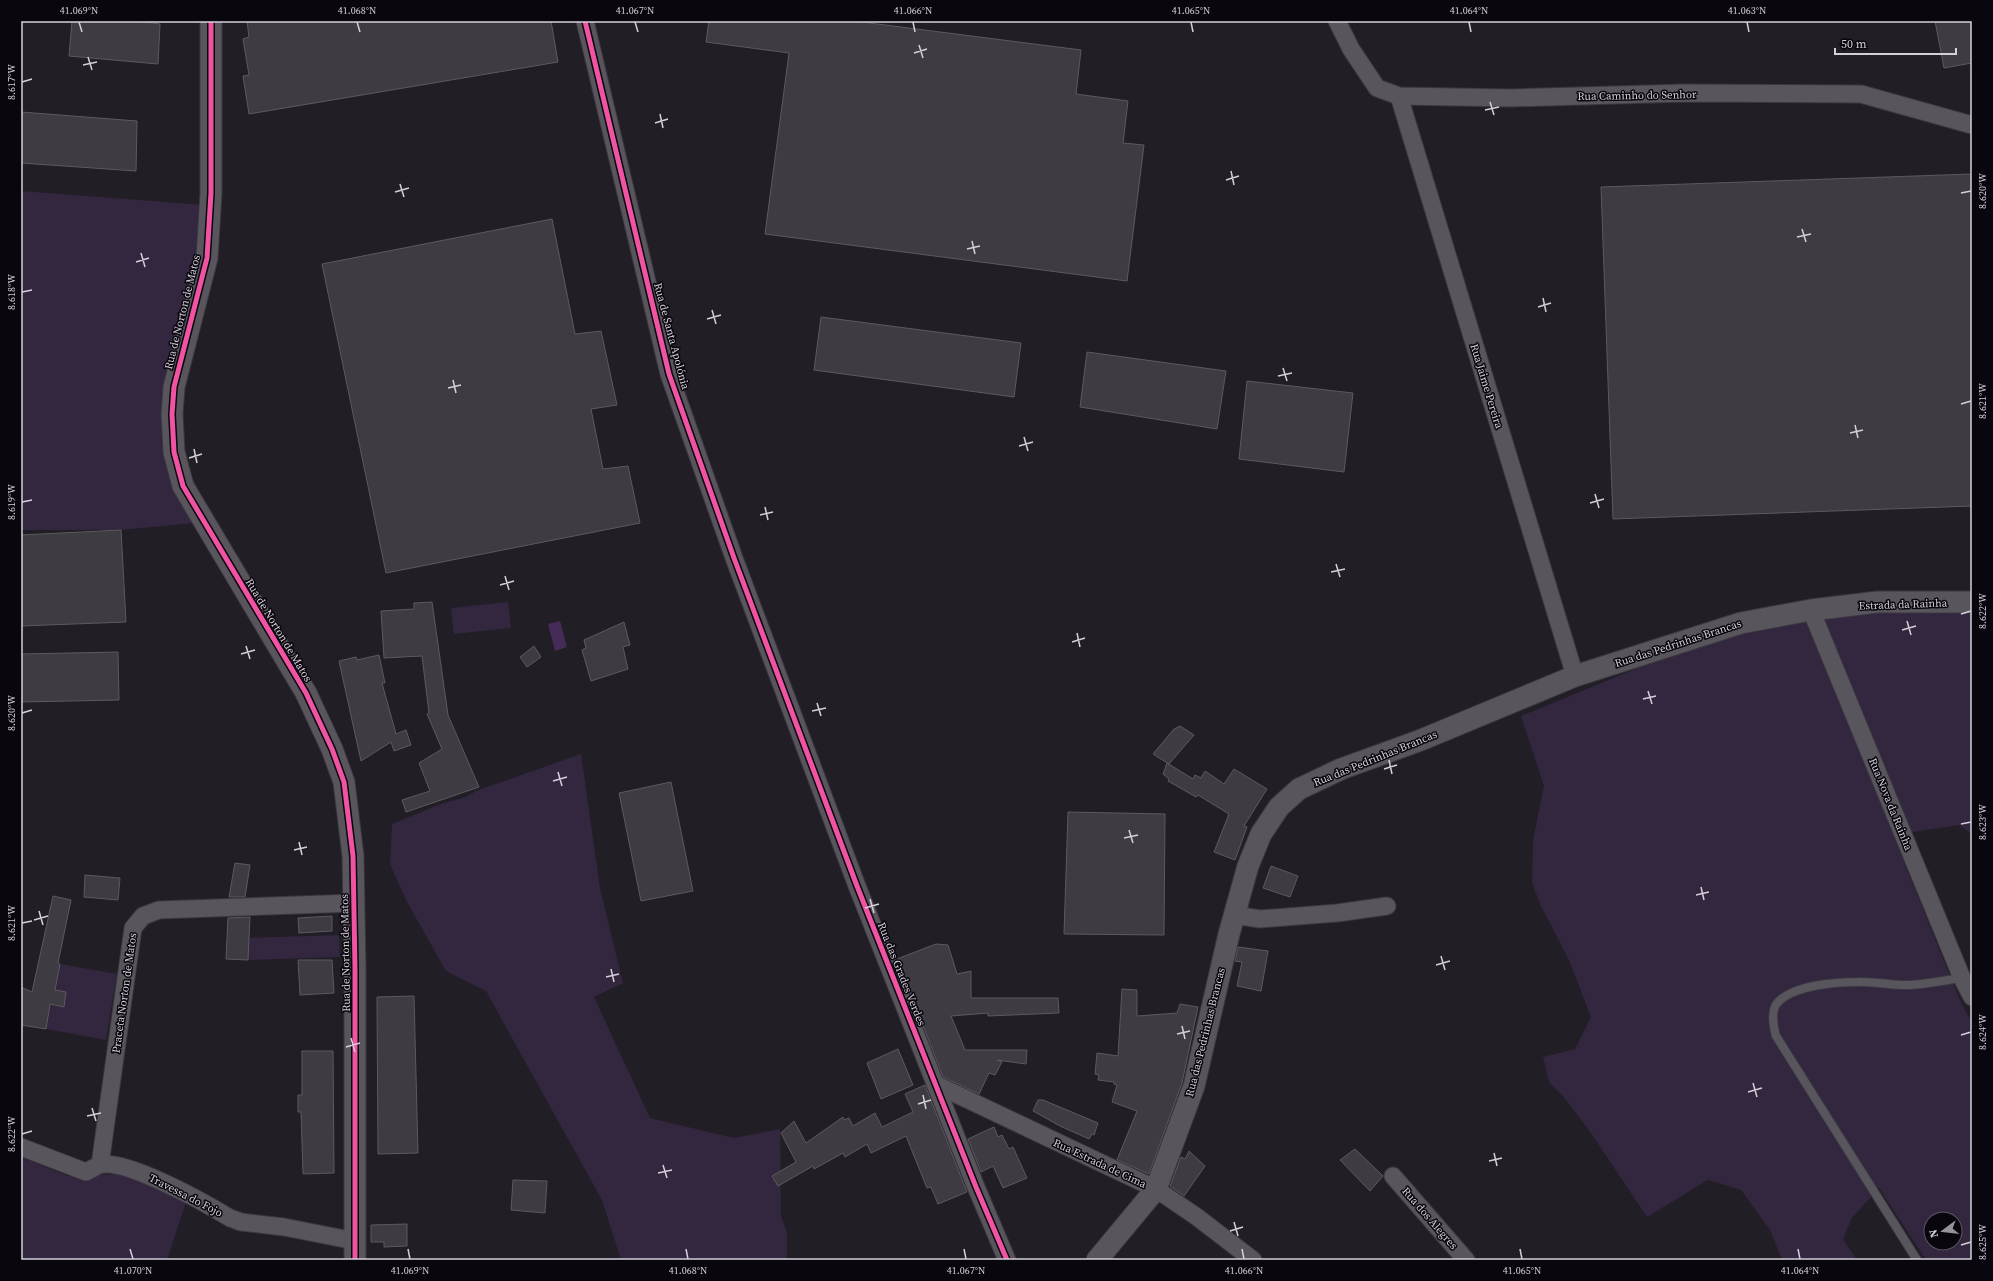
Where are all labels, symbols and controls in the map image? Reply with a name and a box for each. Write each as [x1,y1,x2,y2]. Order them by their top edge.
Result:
text: 41.069°N [60,4,98,17]
text: 41.068°N [338,4,376,17]
text: 41.067°N [616,4,654,17]
text: 41.066°N [894,4,932,17]
text: 41.065°N [1172,4,1210,17]
text: 41.064°N [1450,4,1488,17]
text: 41.063°N [1728,4,1766,17]
scale bar [1835,30,1956,56]
text: 50 m [1841,36,1867,52]
text: 8.617°W [5,64,18,100]
street label: Rua Caminho do Senhor [1577,87,1697,104]
text: 8.620°W [1976,173,1989,209]
street label: Rua de Norton de Matos [161,253,204,371]
text: 8.618°W [5,274,18,310]
street label: Rua de Santa Apolónia [650,281,693,391]
street label: Rua Jaime Pereira [1467,342,1507,431]
text: 8.621°W [1976,383,1989,419]
text: 8.619°W [5,484,18,520]
street label: Rua de Norton de Matos [242,576,315,685]
text: 8.622°W [1976,593,1989,629]
street label: Estrada da Rainha [1858,595,1948,614]
street label: Rua das Pedrinhas Brancas [1613,616,1744,671]
text: 8.620°W [5,695,18,731]
street label: Rua das Pedrinhas Brancas [1311,727,1440,790]
street label: Rua Nova da Rainha [1865,756,1916,853]
text: 8.623°W [1976,804,1989,840]
street label: Rua de Norton de Matos [337,894,354,1012]
text: 8.621°W [5,905,18,941]
street label: Rua das Grades Verdes [874,920,929,1028]
street label: Praceta Norton de Matos [109,932,140,1054]
street label: Rua das Pedrinhas Brancas [1182,966,1229,1098]
text: 8.624°W [1976,1014,1989,1050]
text: 8.622°W [5,1116,18,1152]
street label: Rua Estrada de Cima [1051,1135,1149,1192]
street label: Travessa do Fojo [146,1170,225,1220]
street label: Rua dos Alegres [1398,1184,1461,1253]
north arrow [1923,1211,1963,1251]
text: 8.625°W [1976,1224,1989,1260]
text: N [1926,1228,1942,1239]
text: 41.070°N [114,1264,152,1277]
text: 41.069°N [391,1264,429,1277]
text: 41.068°N [669,1264,707,1277]
text: 41.067°N [947,1264,985,1277]
text: 41.066°N [1225,1264,1263,1277]
text: 41.065°N [1503,1264,1541,1277]
text: 41.064°N [1781,1264,1819,1277]

